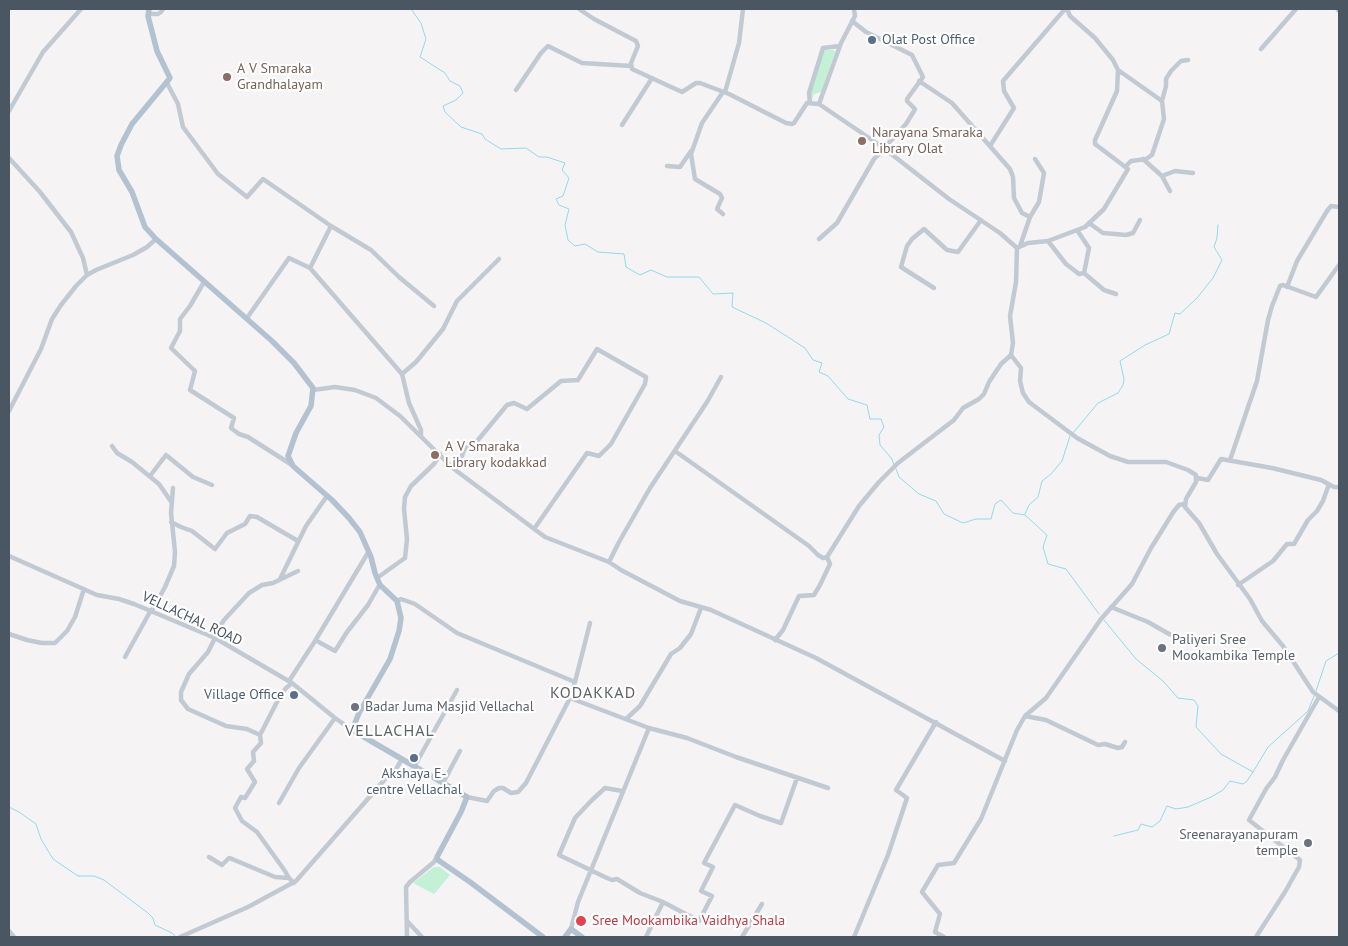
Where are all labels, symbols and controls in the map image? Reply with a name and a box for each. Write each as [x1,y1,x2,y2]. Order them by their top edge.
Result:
place label: Olat Post Office [882,32,975,48]
marker: Olat Post Office [866,34,878,46]
place label: A V Smaraka Grandhalayam [237,61,323,94]
marker: A V Smaraka Grandhalayam [221,71,233,83]
place label: Narayana Smaraka Library Olat [872,125,983,158]
marker: Narayana Smaraka Library Olat [856,135,868,147]
place label: A V Smaraka Library kodakkad [445,439,547,472]
marker: A V Smaraka Library kodakkad [429,449,441,461]
street label: VELLACHAL ROAD [139,588,245,650]
place label: Paliyeri Sree Mookambika Temple [1172,632,1295,664]
marker: Paliyeri Sree Mookambika Temple [1156,642,1168,654]
district label: KODAKKAD [549,683,637,703]
place label: Village Office [204,687,284,703]
marker: Village Office [288,689,300,701]
place label: Badar Juma Masjid Vellachal [365,699,534,715]
marker: Badar Juma Masjid Vellachal [349,701,361,713]
district label: VELLACHAL [344,721,436,741]
marker: Akshaya E- centre Vellachal [408,752,420,764]
place label: Akshaya E- centre Vellachal [366,766,462,799]
place label: Sreenarayanapuram temple [1179,827,1298,860]
marker: Sreenarayanapuram temple [1302,837,1314,849]
place label: Sree Mookambika Vaidhya Shala [592,913,785,929]
marker: Sree Mookambika Vaidhya Shala [574,914,588,928]

